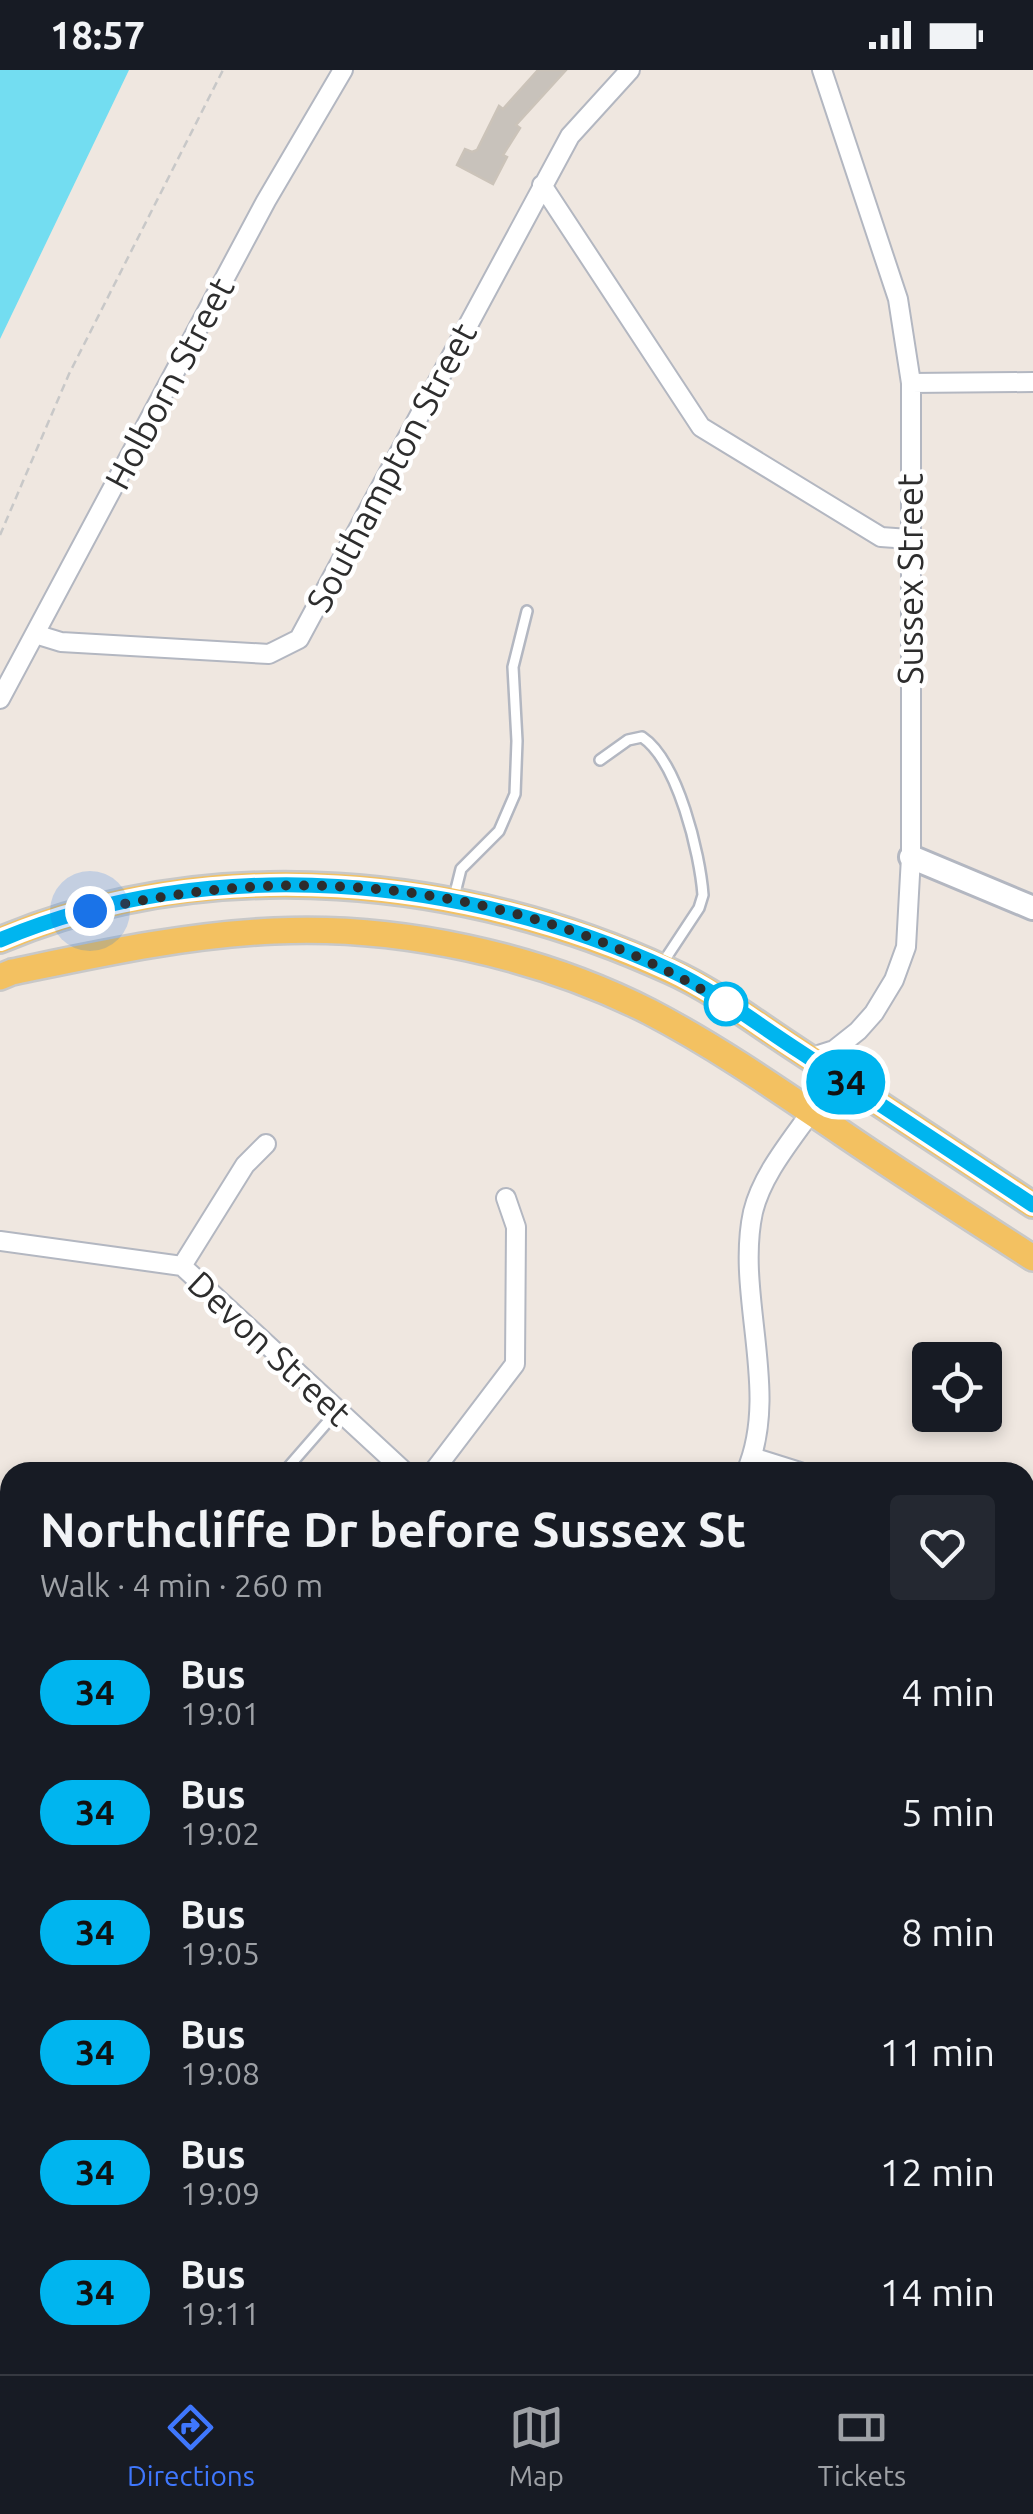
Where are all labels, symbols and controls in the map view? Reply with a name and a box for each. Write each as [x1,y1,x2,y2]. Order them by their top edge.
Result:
text: 18:57 [50,14,145,56]
street label: Holborn Street [96,270,242,496]
street label: Southampton Street [298,316,484,618]
street label: Sussex Street [890,473,930,685]
your location [65,886,115,936]
unlabelled marker [705,983,747,1025]
line badge: 34 [801,1050,891,1114]
text: 34 [826,1062,866,1102]
street label: Devon Street [181,1263,360,1433]
map controls [912,1342,1002,1432]
button: locate [912,1342,1002,1432]
button: heart [890,1495,995,1600]
text: Northcliffe Dr before Sussex St [40,1502,746,1556]
text: Walk · 4 min · 260 m [40,1567,323,1603]
text: Bus [180,1653,245,1695]
text: 4 min [901,1671,995,1713]
text: 34 [75,1672,115,1712]
text: 19:01 [180,1695,260,1731]
text: Bus [180,1773,245,1815]
text: 5 min [901,1791,995,1833]
text: 34 [75,1792,115,1832]
text: 19:02 [180,1815,260,1851]
text: Bus [180,1893,245,1935]
text: 8 min [901,1911,995,1953]
text: 34 [75,1912,115,1952]
text: 19:05 [180,1935,260,1971]
text: Bus [180,2013,245,2055]
text: 11 min [880,2031,995,2073]
text: 34 [75,2032,115,2072]
text: 19:08 [180,2055,260,2091]
text: Bus [180,2133,245,2175]
text: 12 min [880,2151,995,2193]
text: 34 [75,2152,115,2192]
text: 19:09 [180,2175,260,2211]
text: Bus [180,2253,245,2295]
text: 14 min [880,2271,995,2313]
text: 34 [75,2272,115,2312]
text: 19:11 [180,2295,260,2331]
tab: Directions [127,2400,255,2491]
tab: Map [509,2400,564,2491]
tab: Tickets [818,2400,906,2491]

